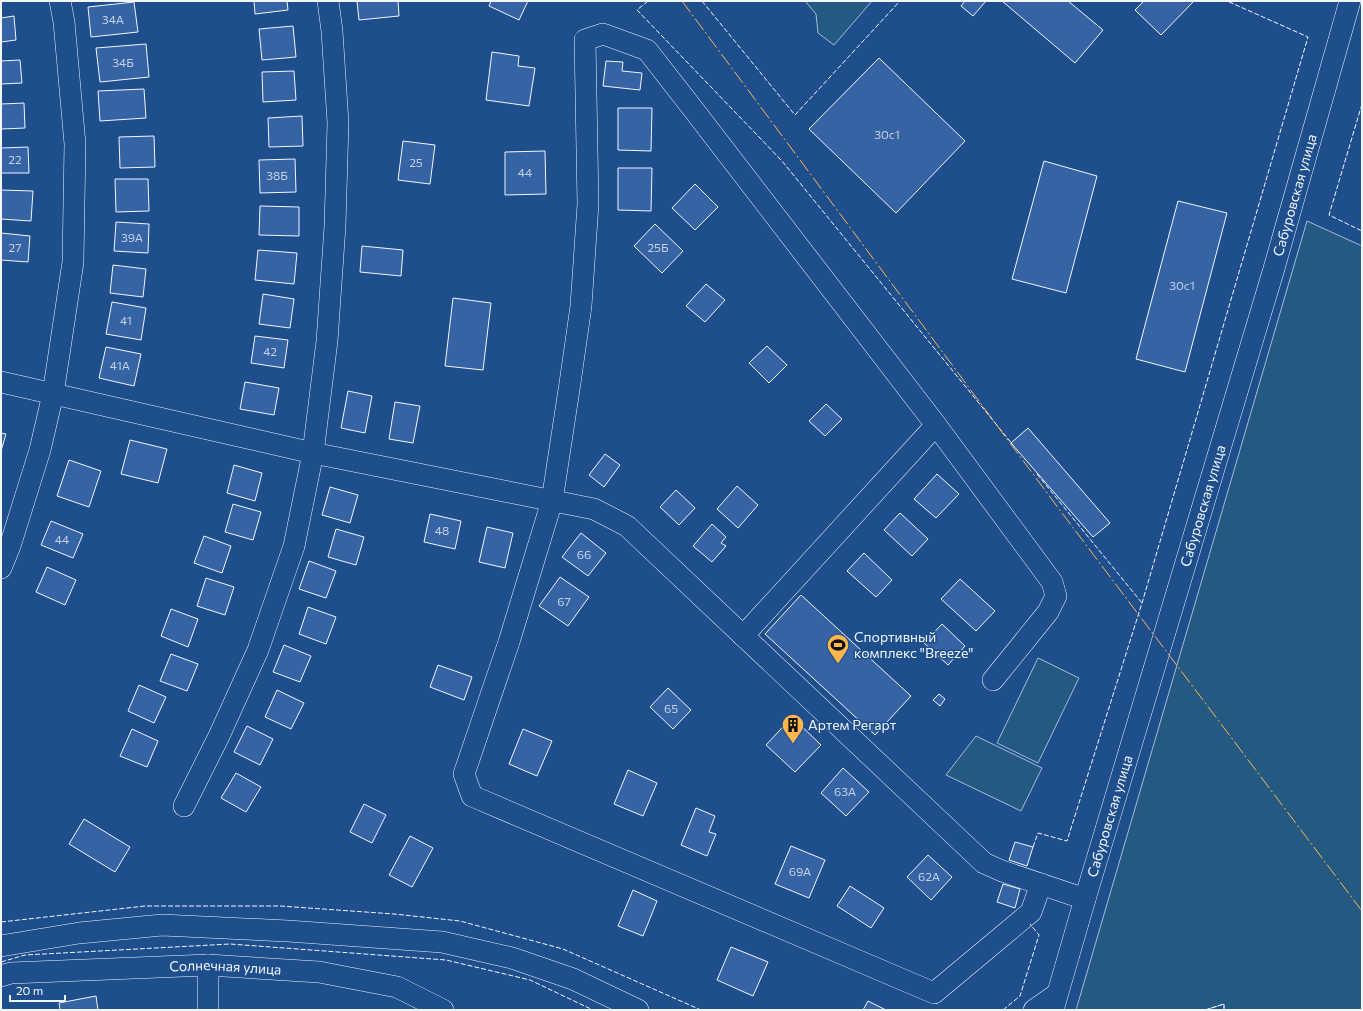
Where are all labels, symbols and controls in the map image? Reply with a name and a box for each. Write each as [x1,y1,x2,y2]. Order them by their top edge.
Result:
house number: 34А [102,12,124,26]
house number: 34Б [112,55,134,69]
house number: 30с1 [874,127,900,141]
street label: Сабуровская улица [1269,132,1320,258]
house number: 22 [8,152,22,166]
house number: 25 [409,155,423,169]
house number: 44 [518,165,532,179]
house number: 38Б [266,168,288,182]
house number: 39А [121,230,143,244]
house number: 27 [9,240,21,254]
house number: 25Б [647,240,669,254]
house number: 30с1 [1169,278,1195,292]
house number: 41 [120,313,132,327]
house number: 42 [263,344,277,358]
house number: 41А [110,358,130,372]
street label: Сабуровская улица [1176,443,1229,569]
house number: 48 [435,523,449,537]
house number: 44 [55,532,69,546]
house number: 66 [577,547,591,561]
house number: 67 [557,594,571,608]
place label: Спортивный комплекс "Breeze" [854,628,974,661]
sports icon: Спортивный комплекс "Breeze" [825,632,851,665]
house number: 65 [664,701,678,715]
building icon: Артем Регарт [780,712,806,745]
place label: Артем Регарт [808,716,897,733]
street label: Сабуровская улица [1083,753,1136,879]
house number: 63А [834,784,856,798]
house number: 69А [789,864,811,878]
house number: 62А [918,869,940,883]
street label: Солнечная улица [169,956,282,978]
scale bar [10,977,65,1003]
text: 20 m [16,983,43,997]

